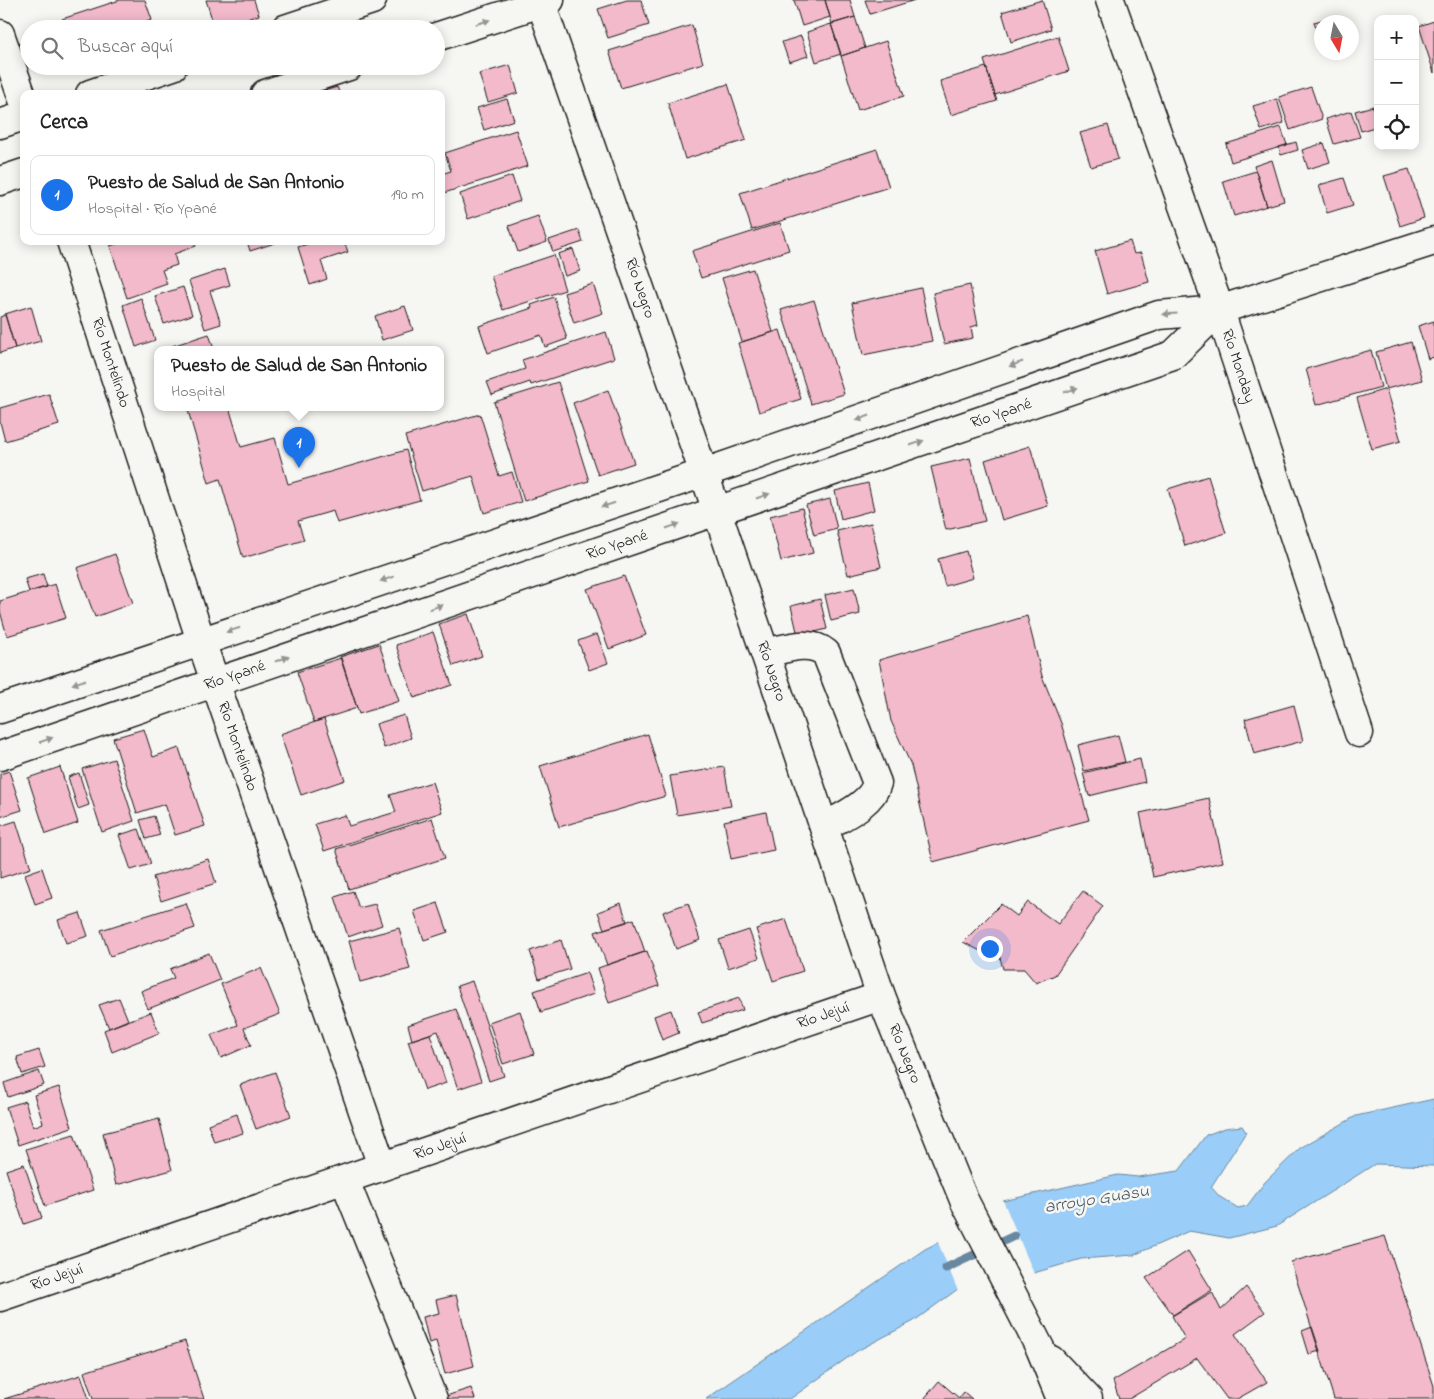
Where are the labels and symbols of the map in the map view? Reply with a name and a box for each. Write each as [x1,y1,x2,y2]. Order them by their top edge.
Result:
north arrow [1314,15,1359,60]
one-way arrow [475,18,490,25]
street label: Río Negro [618,255,661,322]
one-way arrow [1162,310,1178,318]
street label: Río Montelindo [85,315,136,411]
street label: Río Monday [1215,326,1262,406]
one-way arrow [1009,361,1024,368]
one-way arrow [1063,386,1078,393]
street label: Río Ypané [967,392,1036,435]
one-way arrow [855,414,870,422]
pin: 1 [283,427,315,468]
one-way arrow [910,439,925,447]
one-way arrow [756,491,771,499]
one-way arrow [600,501,615,509]
one-way arrow [666,522,681,530]
street label: Río Ypané [583,523,652,567]
one-way arrow [380,575,395,583]
one-way arrow [429,602,444,610]
one-way arrow [226,627,241,634]
street label: Río Negro [750,638,793,705]
street label: Río Ypané [201,654,269,697]
one-way arrow [275,655,290,662]
one-way arrow [72,679,87,686]
street label: Río Montelindo [211,698,264,794]
one-way arrow [39,736,54,744]
your location [977,936,1003,962]
street label: Río Jejuí [794,996,853,1036]
street label: Río Negro [882,1020,927,1087]
street label: Río Jejuí [410,1126,470,1167]
water label: arroyo Guasu [1043,1179,1151,1221]
street label: Río Jejuí [27,1257,86,1298]

